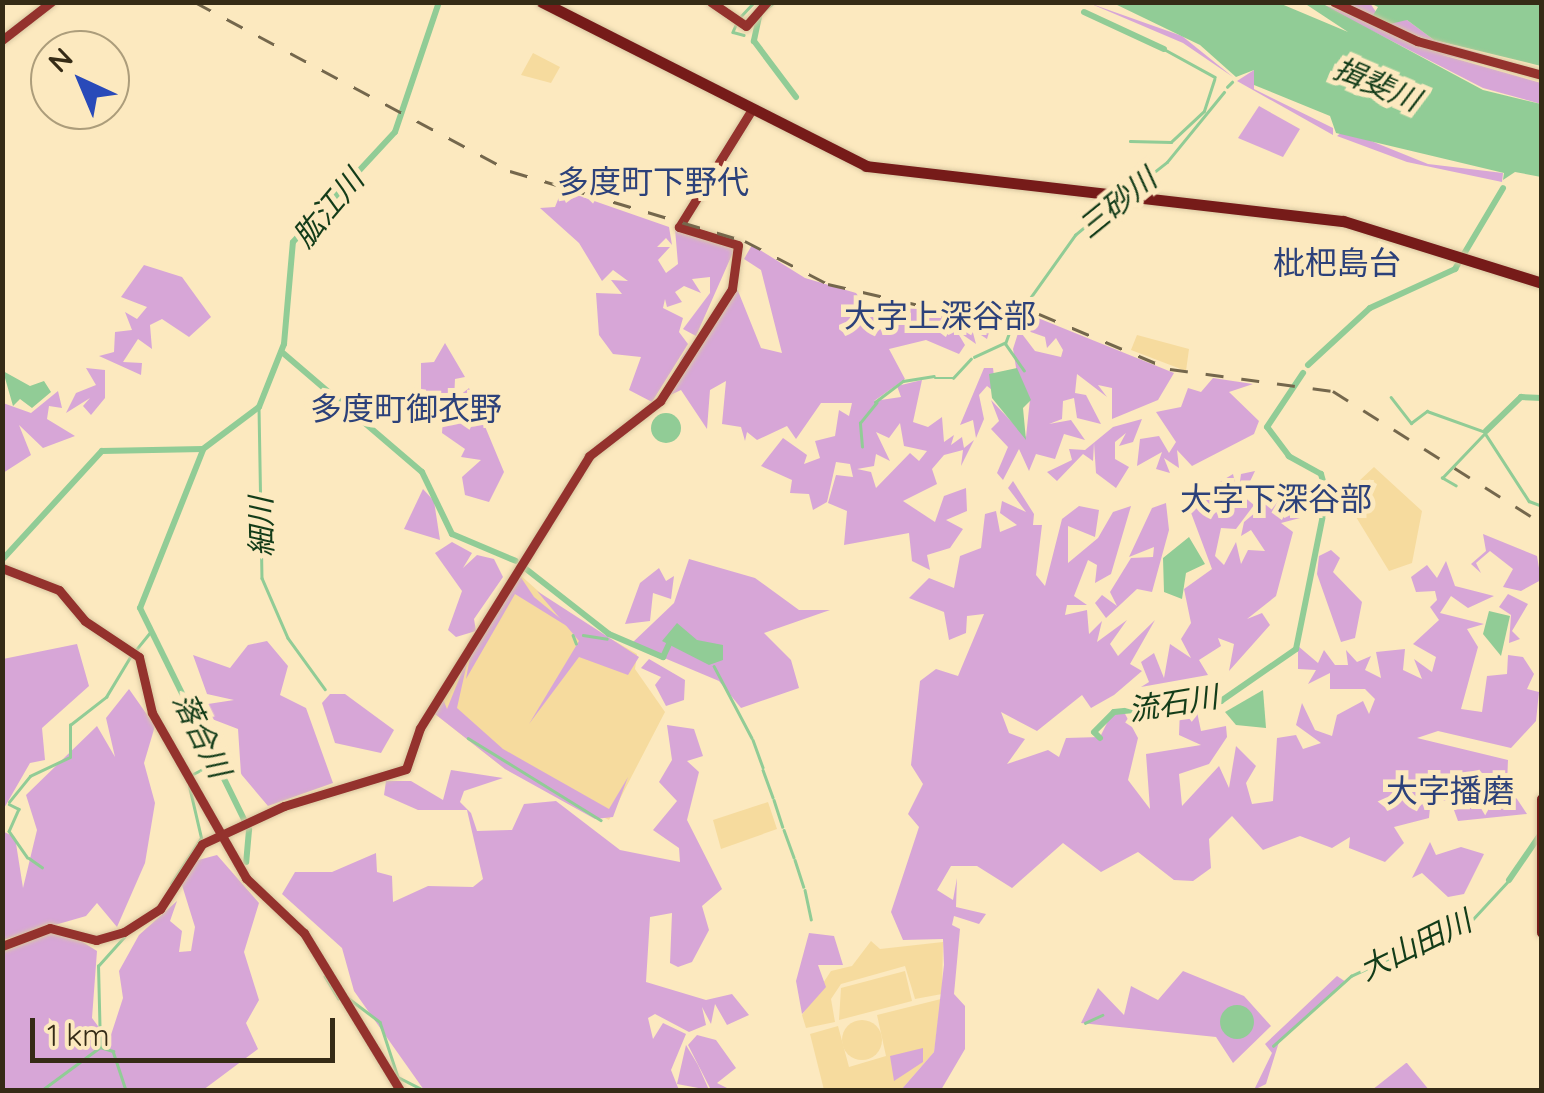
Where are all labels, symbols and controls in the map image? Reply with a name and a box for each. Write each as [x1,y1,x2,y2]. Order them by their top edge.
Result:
north arrow [30,30,130,130]
text: N [41,40,80,79]
water label: 揖斐川 [1329,50,1425,118]
water label: 三砂川 [1071,161,1163,245]
water label: 肱江川 [285,162,371,254]
district label: 多度町下野代 [557,162,749,200]
district label: 枇杷島台 [1273,243,1401,281]
district label: 大字上深谷部 [844,296,1036,334]
district label: 多度町御衣野 [310,389,502,427]
district label: 大字下深谷部 [1180,479,1372,517]
water label: 細川 [242,497,280,557]
water label: 流石川 [1126,678,1220,728]
water label: 落合川 [166,687,238,783]
district label: 大字播磨 [1386,771,1514,809]
water label: 大山田川 [1353,903,1477,987]
scale bar [35,998,340,1060]
text: 1 km [47,1016,110,1054]

